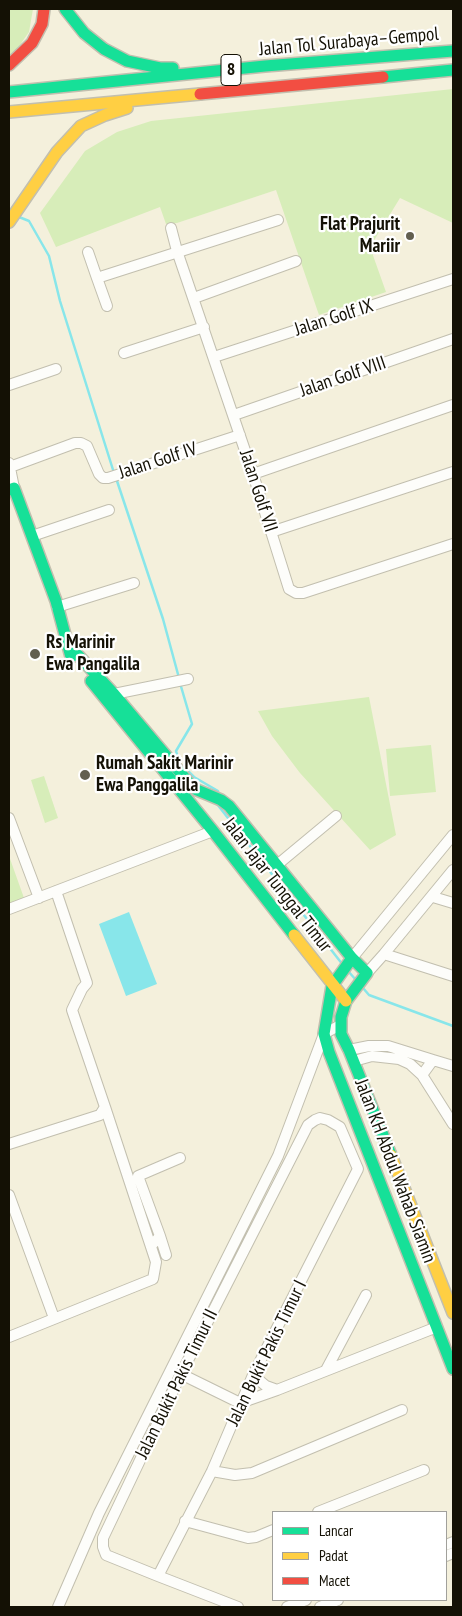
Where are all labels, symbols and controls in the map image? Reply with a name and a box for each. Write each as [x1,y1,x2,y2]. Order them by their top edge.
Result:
street label: Jalan Tol Surabaya–Gempol [258,23,440,61]
road number: 8 [221,54,241,86]
place label: Flat Prajurit Mariir [320,214,400,258]
marker: Flat Prajurit Mariir [404,230,416,242]
street label: Jalan Golf IX [292,295,376,341]
street label: Jalan Golf VIII [297,352,389,402]
street label: Jalan Golf IV [116,438,200,484]
street label: Jalan Golf VII [234,447,282,535]
place label: Rs Marinir Ewa Pangalila [46,632,140,676]
marker: Rs Marinir Ewa Pangalila [28,647,42,661]
place label: Rumah Sakit Marinir Ewa Panggalila [96,753,233,797]
marker: Rumah Sakit Marinir Ewa Panggalila [78,768,92,782]
street label: Jalan Jajar Tunggal Timur [218,813,336,957]
street label: Jalan KH Abdul Wahab Siamin [349,1076,441,1266]
street label: Jalan Bukit Pakis Timur I [222,1277,312,1429]
street label: Jalan Bukit Pakis Timur II [131,1306,223,1462]
legend [272,1511,447,1601]
text: Lancar [319,1521,353,1540]
text: Padat [319,1546,348,1565]
text: Macet [319,1571,350,1590]

